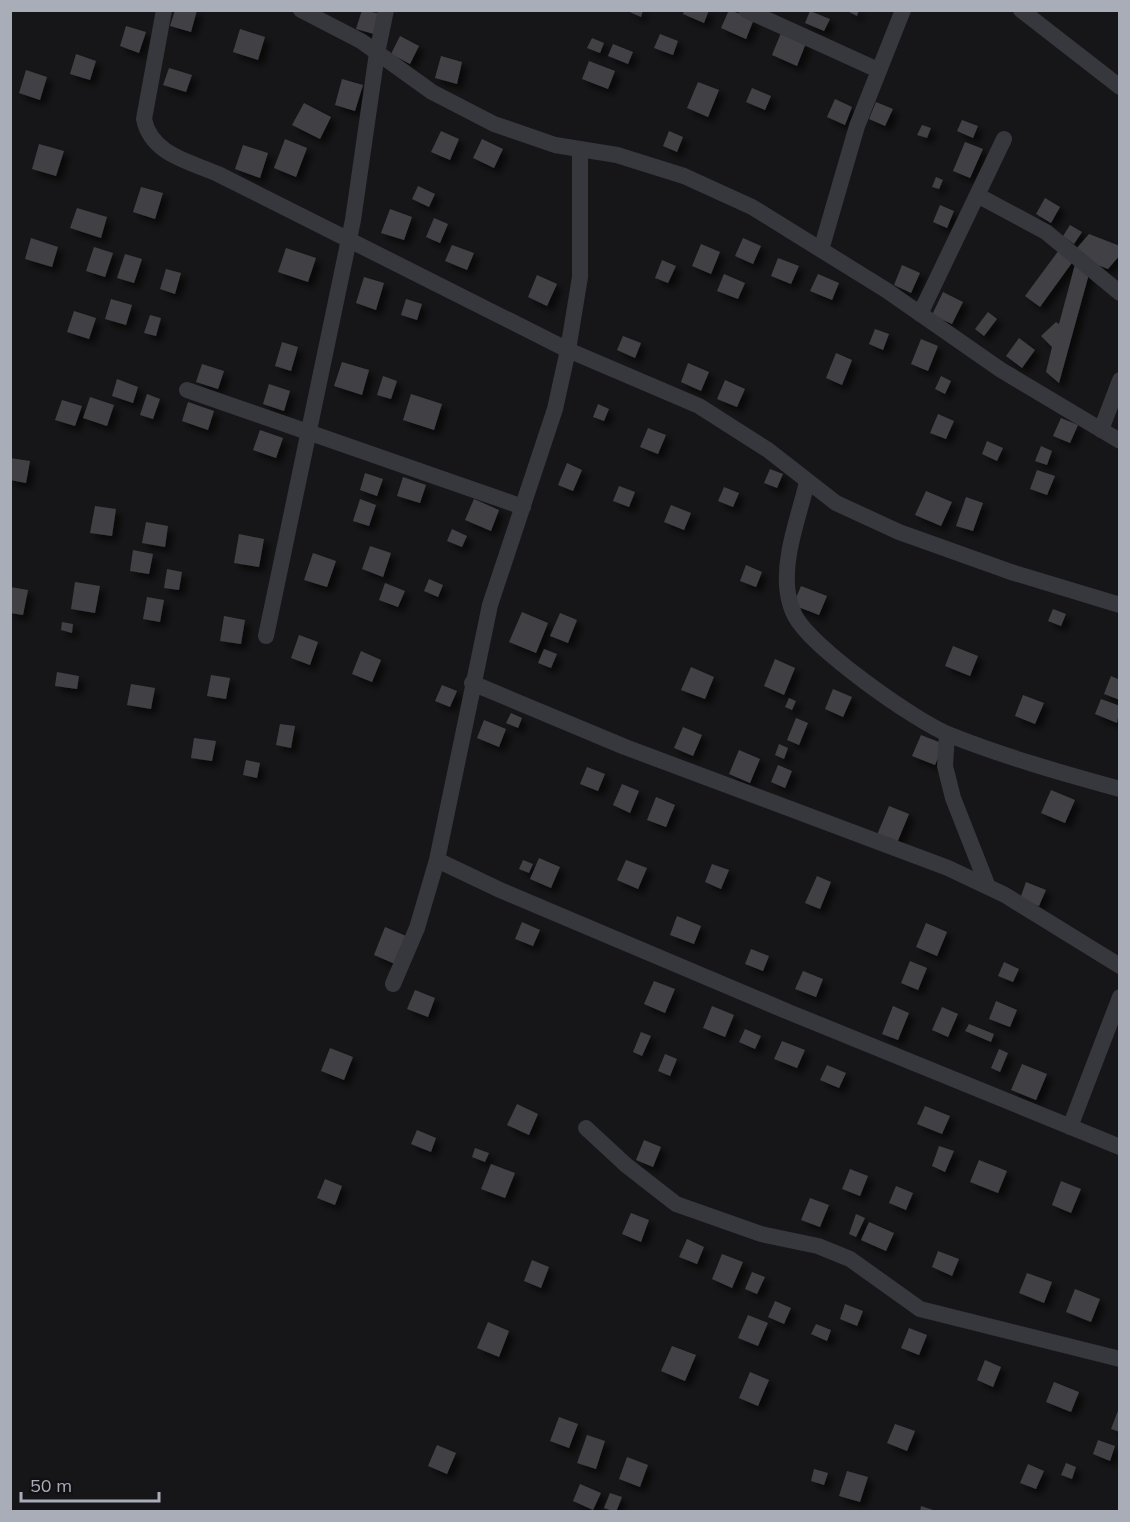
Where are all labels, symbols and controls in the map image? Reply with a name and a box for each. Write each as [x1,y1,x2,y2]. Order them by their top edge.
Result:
scale bar [21,1465,159,1503]
text: 50 m [30,1474,72,1497]

